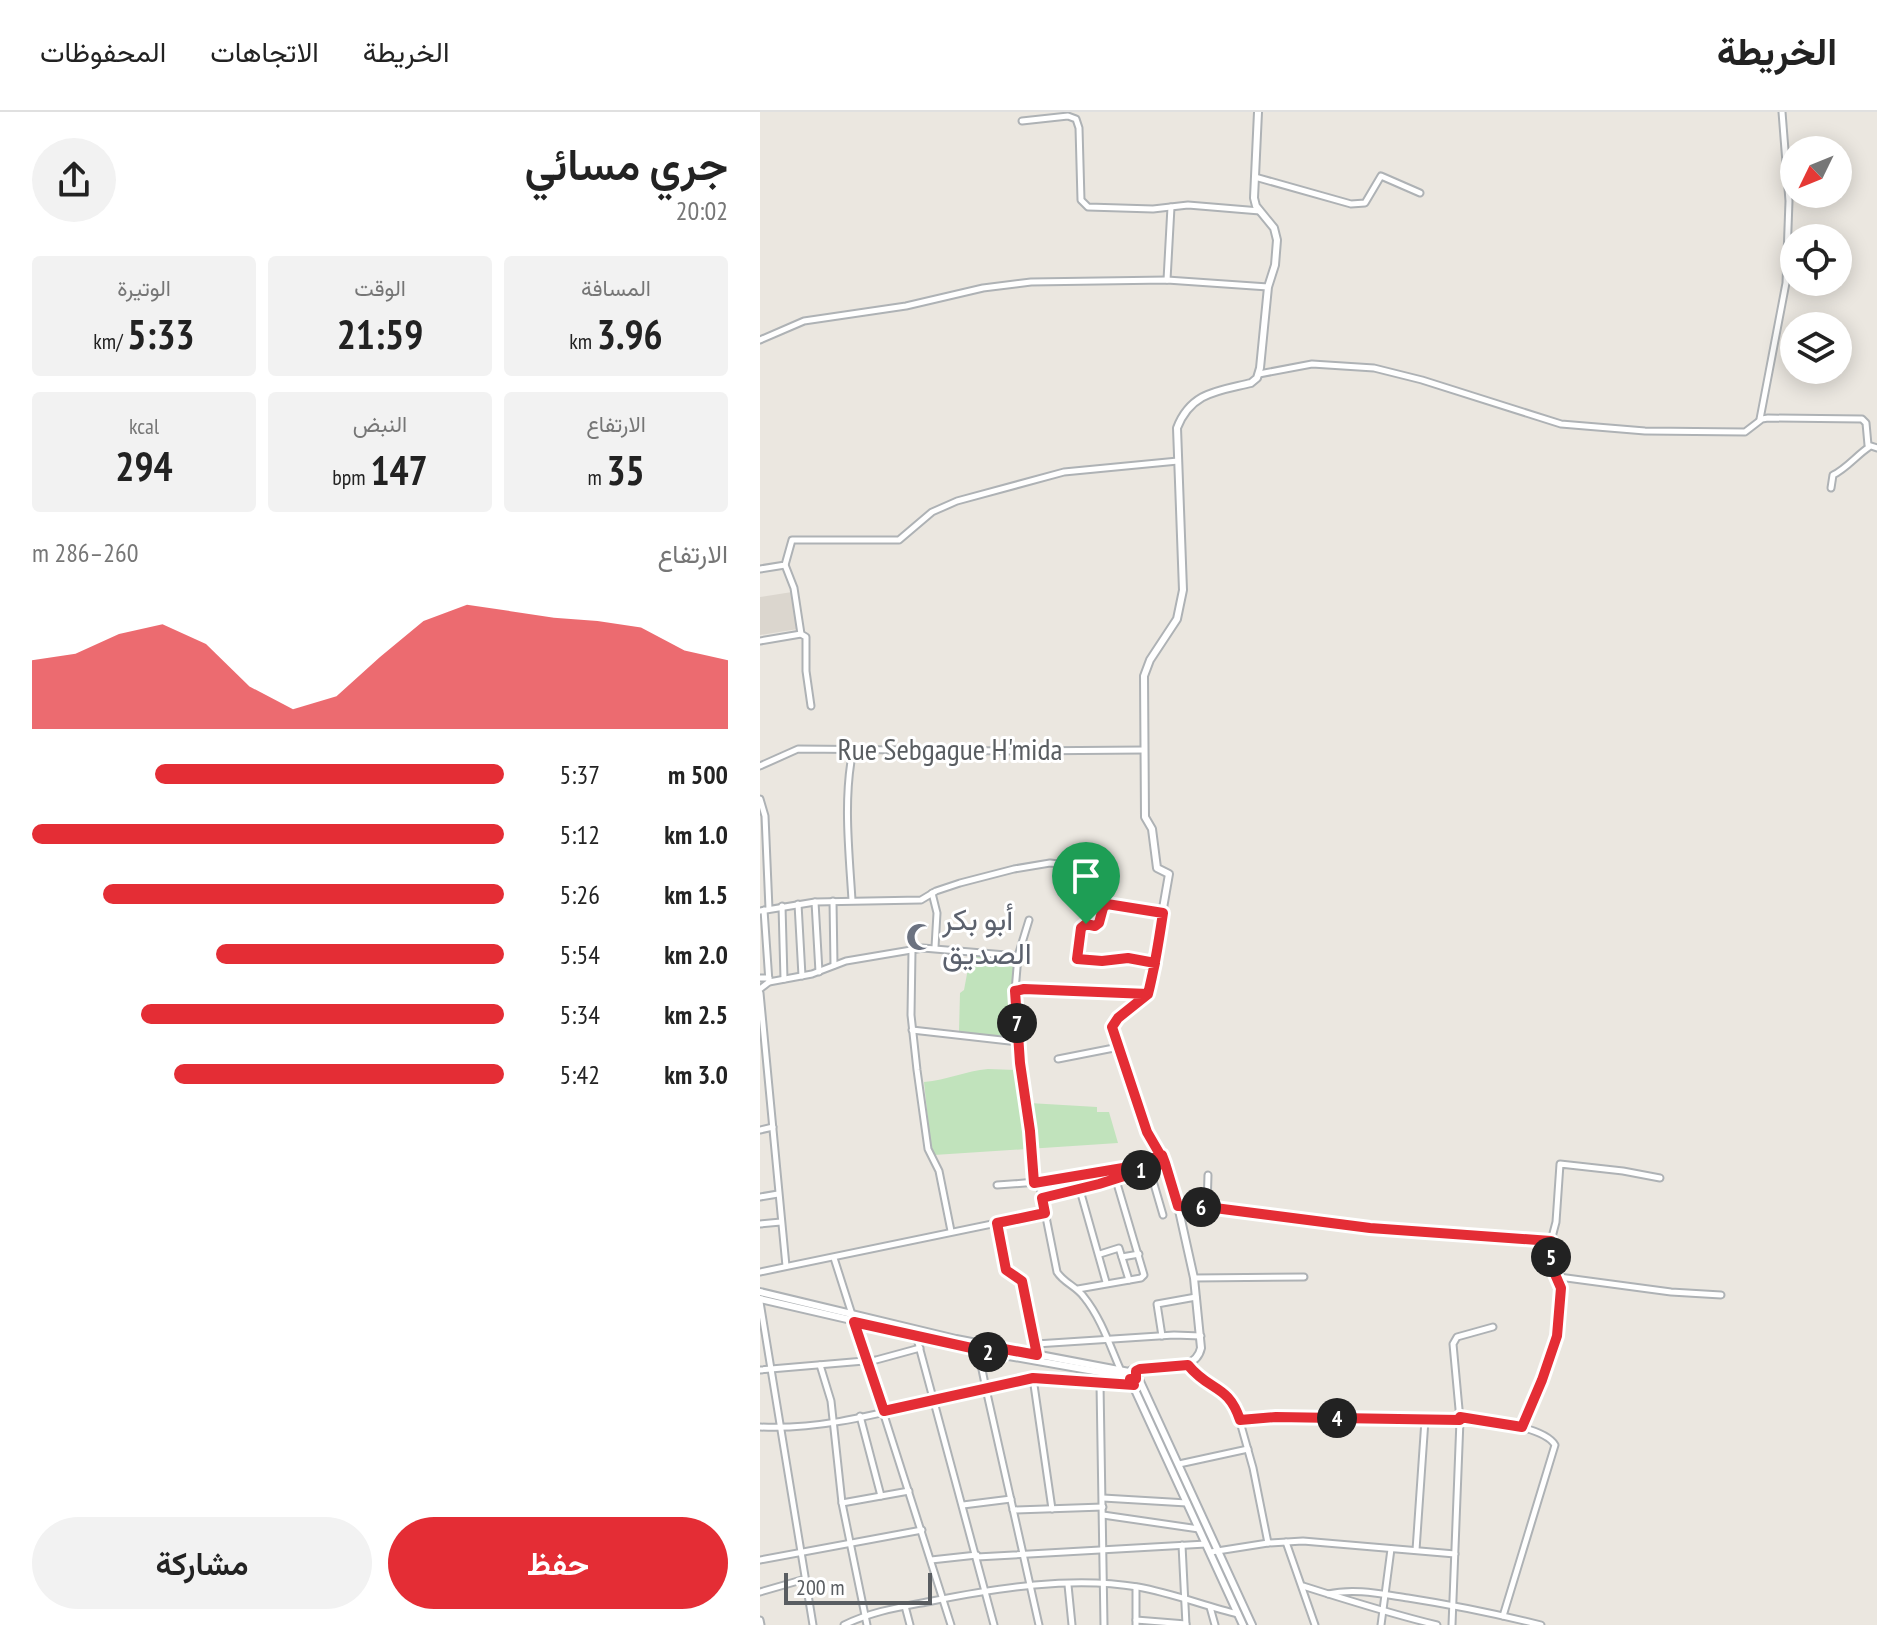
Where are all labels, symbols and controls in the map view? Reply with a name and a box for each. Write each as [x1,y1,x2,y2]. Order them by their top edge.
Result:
text: الخريطة [1717,26,1837,75]
text: المحفوظات [40,33,166,70]
text: الاتجاهات [210,33,319,70]
text: الخريطة [363,33,449,70]
text: جري مسائي [525,135,728,192]
north arrow [1780,136,1852,208]
map controls [1780,136,1852,384]
button: share [32,138,116,222]
text: 20:02 [676,194,728,227]
button: locate [1780,224,1852,296]
text: الوتيرة [117,274,171,302]
text: الوقت [354,274,406,302]
text: المسافة [581,274,651,302]
text: 5:33 [127,308,195,360]
text: 21:59 [337,308,423,360]
text: 3.96 [597,308,663,360]
button: layers [1780,312,1852,384]
text: /km [93,327,127,355]
text: km [569,327,597,355]
text: النبض [353,410,407,438]
text: الارتفاع [586,410,646,438]
text: kcal [129,412,159,440]
text: 294 [115,440,173,492]
text: 147 [370,444,428,496]
text: 35 [606,444,645,496]
text: bpm [332,463,370,491]
text: m [587,463,606,491]
text: 260–286 m [32,536,138,569]
text: الارتفاع [657,537,728,570]
street label: Rue Sebgague H'mida [837,729,1063,768]
text: 5:37 [560,758,600,791]
text: 500 m [668,758,728,791]
text: 5:12 [560,818,600,851]
text: 1.0 km [664,818,728,851]
pin [1052,842,1120,924]
icon: arrive [1064,854,1108,898]
text: 5:26 [560,878,600,911]
text: 1.5 km [664,878,728,911]
place label: أبو بكر الصديق [941,899,1032,972]
mosque icon: أبو بكر الصديق [905,922,935,952]
text: 5:54 [560,938,600,971]
text: 2.0 km [664,938,728,971]
text: 5:34 [560,998,600,1031]
text: 2.5 km [664,998,728,1031]
pin: 7 [997,1003,1037,1043]
text: 7 [1012,1009,1022,1037]
text: 5:42 [560,1058,600,1091]
text: 3.0 km [664,1058,728,1091]
pin: 1 [1121,1150,1161,1190]
text: 1 [1136,1156,1146,1184]
pin: 6 [1181,1187,1221,1227]
text: 6 [1196,1193,1206,1221]
pin: 5 [1531,1237,1571,1277]
text: 5 [1546,1243,1556,1271]
pin: 2 [968,1332,1008,1372]
text: 2 [983,1338,993,1366]
pin: 4 [1317,1398,1357,1438]
text: 4 [1332,1404,1342,1432]
button: مشاركة [32,1517,372,1609]
button: حفظ [388,1517,728,1609]
scale bar [784,1569,932,1605]
text: 200 m [796,1573,845,1601]

